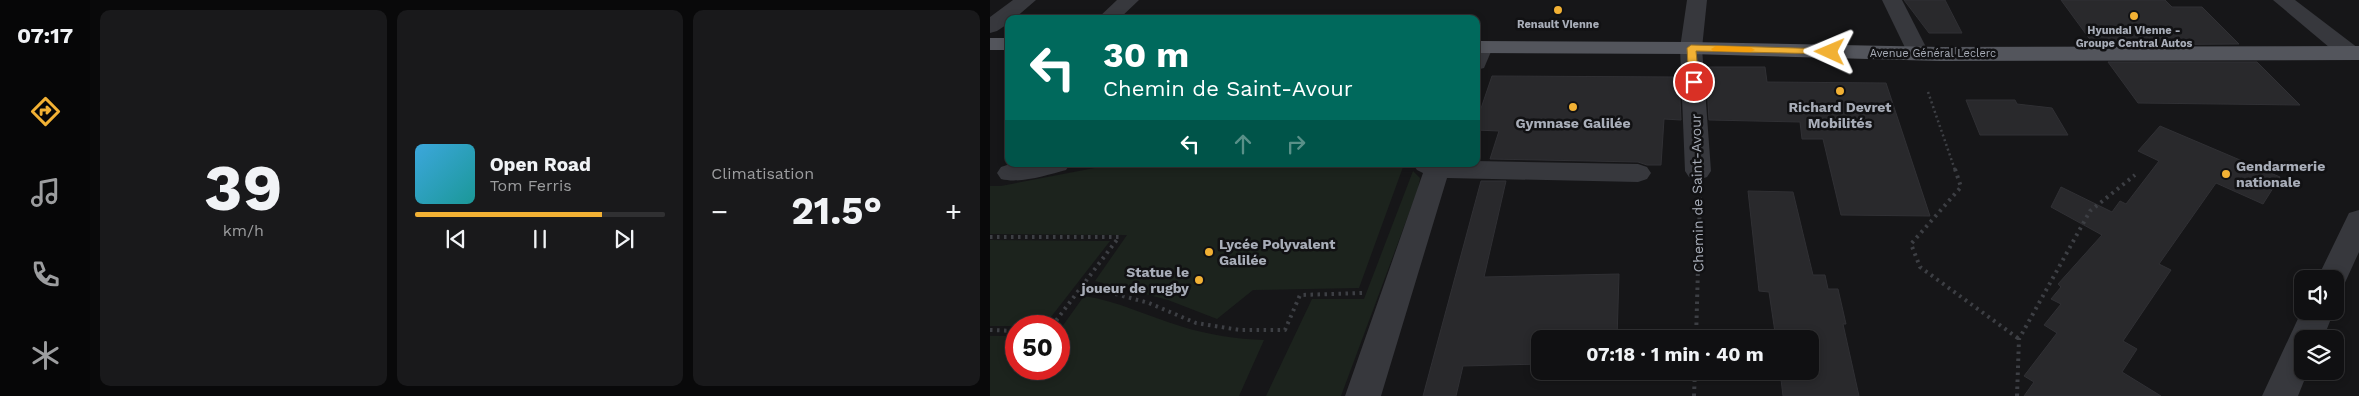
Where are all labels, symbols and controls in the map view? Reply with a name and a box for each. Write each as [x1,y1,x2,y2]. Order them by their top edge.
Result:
marker: Renault Vienne [1552,4,1564,16]
marker: Hyundai Vienne - Groupe Central Autos [2128,10,2140,22]
place label: Renault Vienne [1517,18,1599,31]
text: 07:17 [17,23,73,48]
place label: Hyundai Vienne - Groupe Central Autos [2076,24,2192,50]
position arrow [1803,25,1855,77]
text: 30 m [1103,34,1189,76]
icon: left [1020,35,1085,100]
street label: Avenue Général Leclerc [1870,47,1996,60]
pin [1673,61,1715,103]
icon: arrive [1680,68,1708,96]
text: Chemin de Saint-Avour [1103,76,1353,101]
marker: Richard Devret Mobilités [1834,85,1846,97]
icon: directions [28,94,63,129]
place label: Richard Devret Mobilités [1789,99,1891,131]
marker: Gymnase Galilée [1567,101,1579,113]
street label: Chemin de Saint-Avour [1688,113,1706,273]
place label: Gymnase Galilée [1515,115,1631,131]
icon: left [1176,130,1204,158]
icon: ahead [1229,130,1257,158]
icon: right [1282,130,1310,158]
text: 39 [204,150,283,226]
text: Open Road [490,153,591,176]
place label: Gendarmerie nationale [2236,158,2325,190]
text: Climatisation [711,164,814,183]
marker: Gendarmerie nationale [2220,168,2232,180]
icon: music [28,175,63,210]
text: Tom Ferris [490,176,572,195]
text: 21.5° [791,189,882,233]
text: − [711,195,728,228]
text: + [945,195,962,228]
text: km/h [223,221,264,240]
icon: previous [442,225,470,253]
icon: pause [526,225,554,253]
icon: next [610,225,638,253]
place label: Lycée Polyvalent Galilée [1219,236,1335,268]
marker: Lycée Polyvalent Galilée [1203,246,1215,258]
icon: phone [28,257,63,292]
place label: Statue le joueur de rugby [1080,264,1189,296]
map controls [2294,270,2344,380]
button: sound [2294,270,2344,320]
marker: Statue le joueur de rugby [1193,274,1205,286]
speed limit sign: 50 [1005,315,1070,380]
button: layers [2294,330,2344,380]
icon: climate [28,338,63,373]
text: 07:18 · 1 min · 40 m [1586,343,1764,366]

